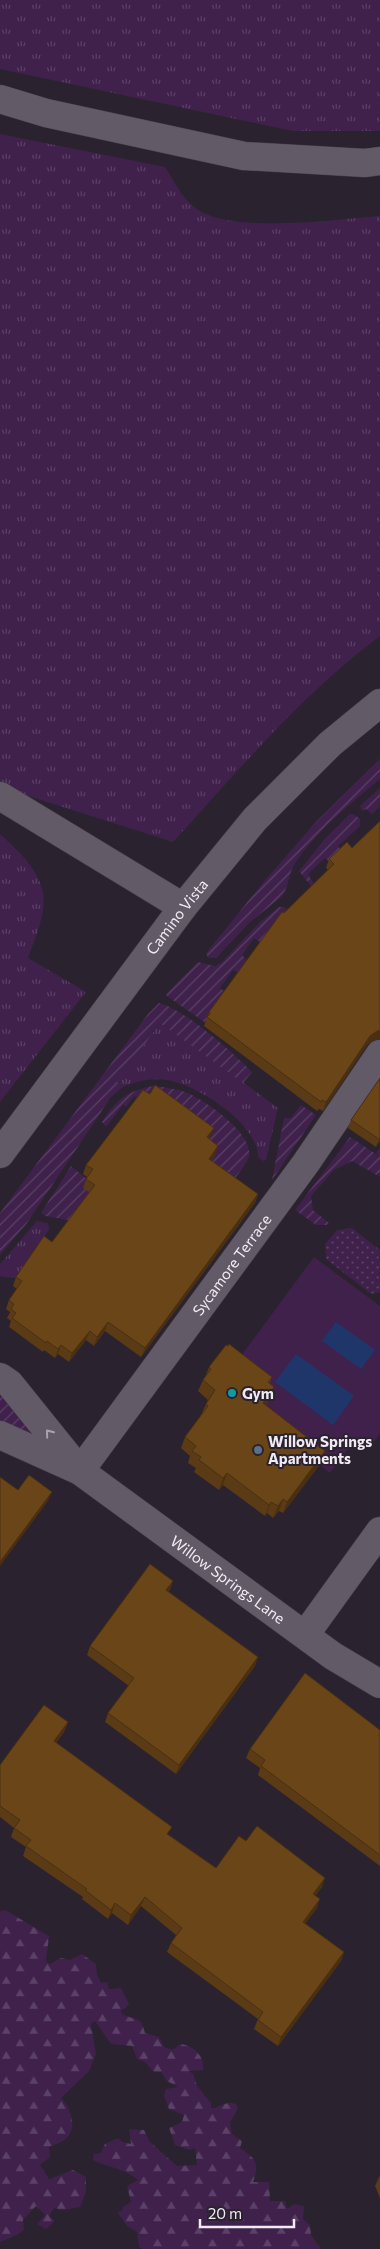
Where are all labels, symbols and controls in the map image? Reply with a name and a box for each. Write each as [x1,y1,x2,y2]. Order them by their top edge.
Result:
street label: Camino Vista [142,875,211,958]
street label: Sycamore Terrace [188,1210,275,1319]
place label: Gym [242,1384,274,1402]
marker: Gym [226,1387,238,1399]
one-way arrow [47,1430,55,1439]
place label: Willow Springs Apartments [268,1432,372,1467]
marker: Willow Springs Apartments [252,1444,264,1456]
street label: Willow Springs Lane [167,1531,289,1627]
scale bar [200,2196,294,2228]
text: 20 m [208,2204,242,2222]

